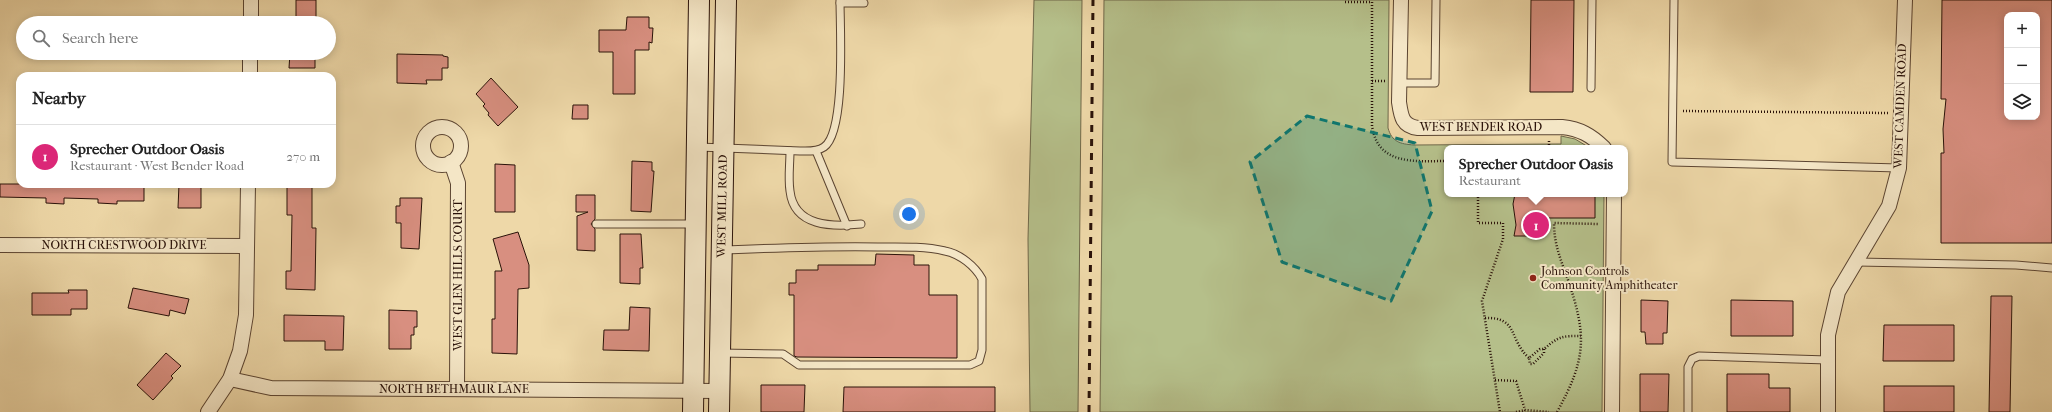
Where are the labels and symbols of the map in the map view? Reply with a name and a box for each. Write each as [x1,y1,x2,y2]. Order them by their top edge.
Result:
street label: WEST CAMDEN ROAD [1891,43,1909,170]
street label: WEST BENDER ROAD [1419,120,1542,134]
street label: WEST MILL ROAD [714,154,730,259]
street label: WEST GLEN HILLS COURT [451,198,465,352]
your location [899,204,919,224]
pin: 1 [1523,210,1549,240]
street label: NORTH CRESTWOOD DRIVE [42,238,206,252]
place label: Johnson Controls Community Amphitheater [1540,264,1678,292]
marker: Johnson Controls Community Amphitheater [1528,273,1538,283]
street label: NORTH BETHMAUR LANE [379,382,529,396]

